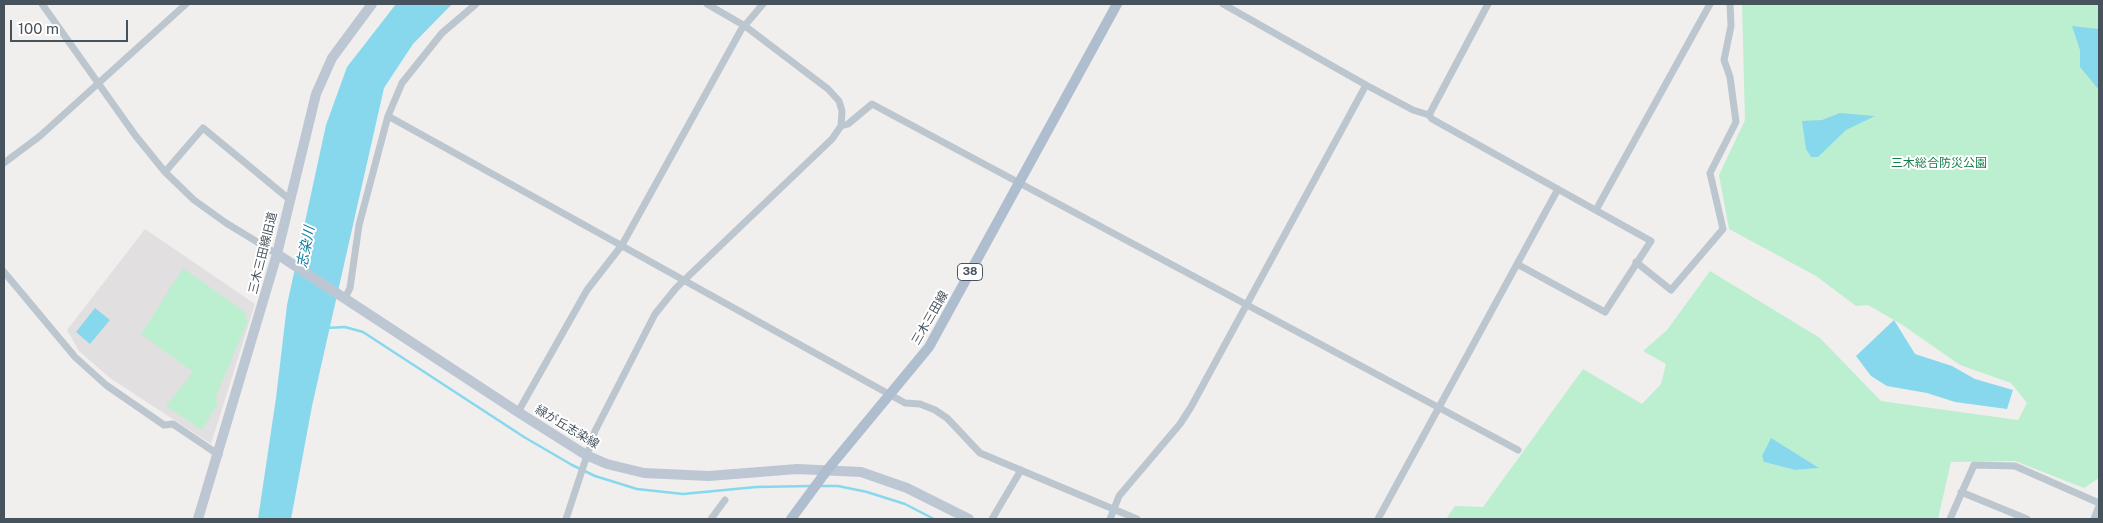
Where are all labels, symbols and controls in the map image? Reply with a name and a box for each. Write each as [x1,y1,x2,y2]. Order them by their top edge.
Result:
scale bar [12,10,130,42]
text: 100 m [18,20,59,37]
park label: 三木総合防災公園 [1891,156,1987,170]
street label: 三木三田線旧道 [246,211,280,295]
water label: 志染川 [294,225,318,269]
road number: 38 [958,264,982,280]
street label: 三木三田線 [909,288,951,348]
street label: 緑が丘志染線 [532,402,602,452]

